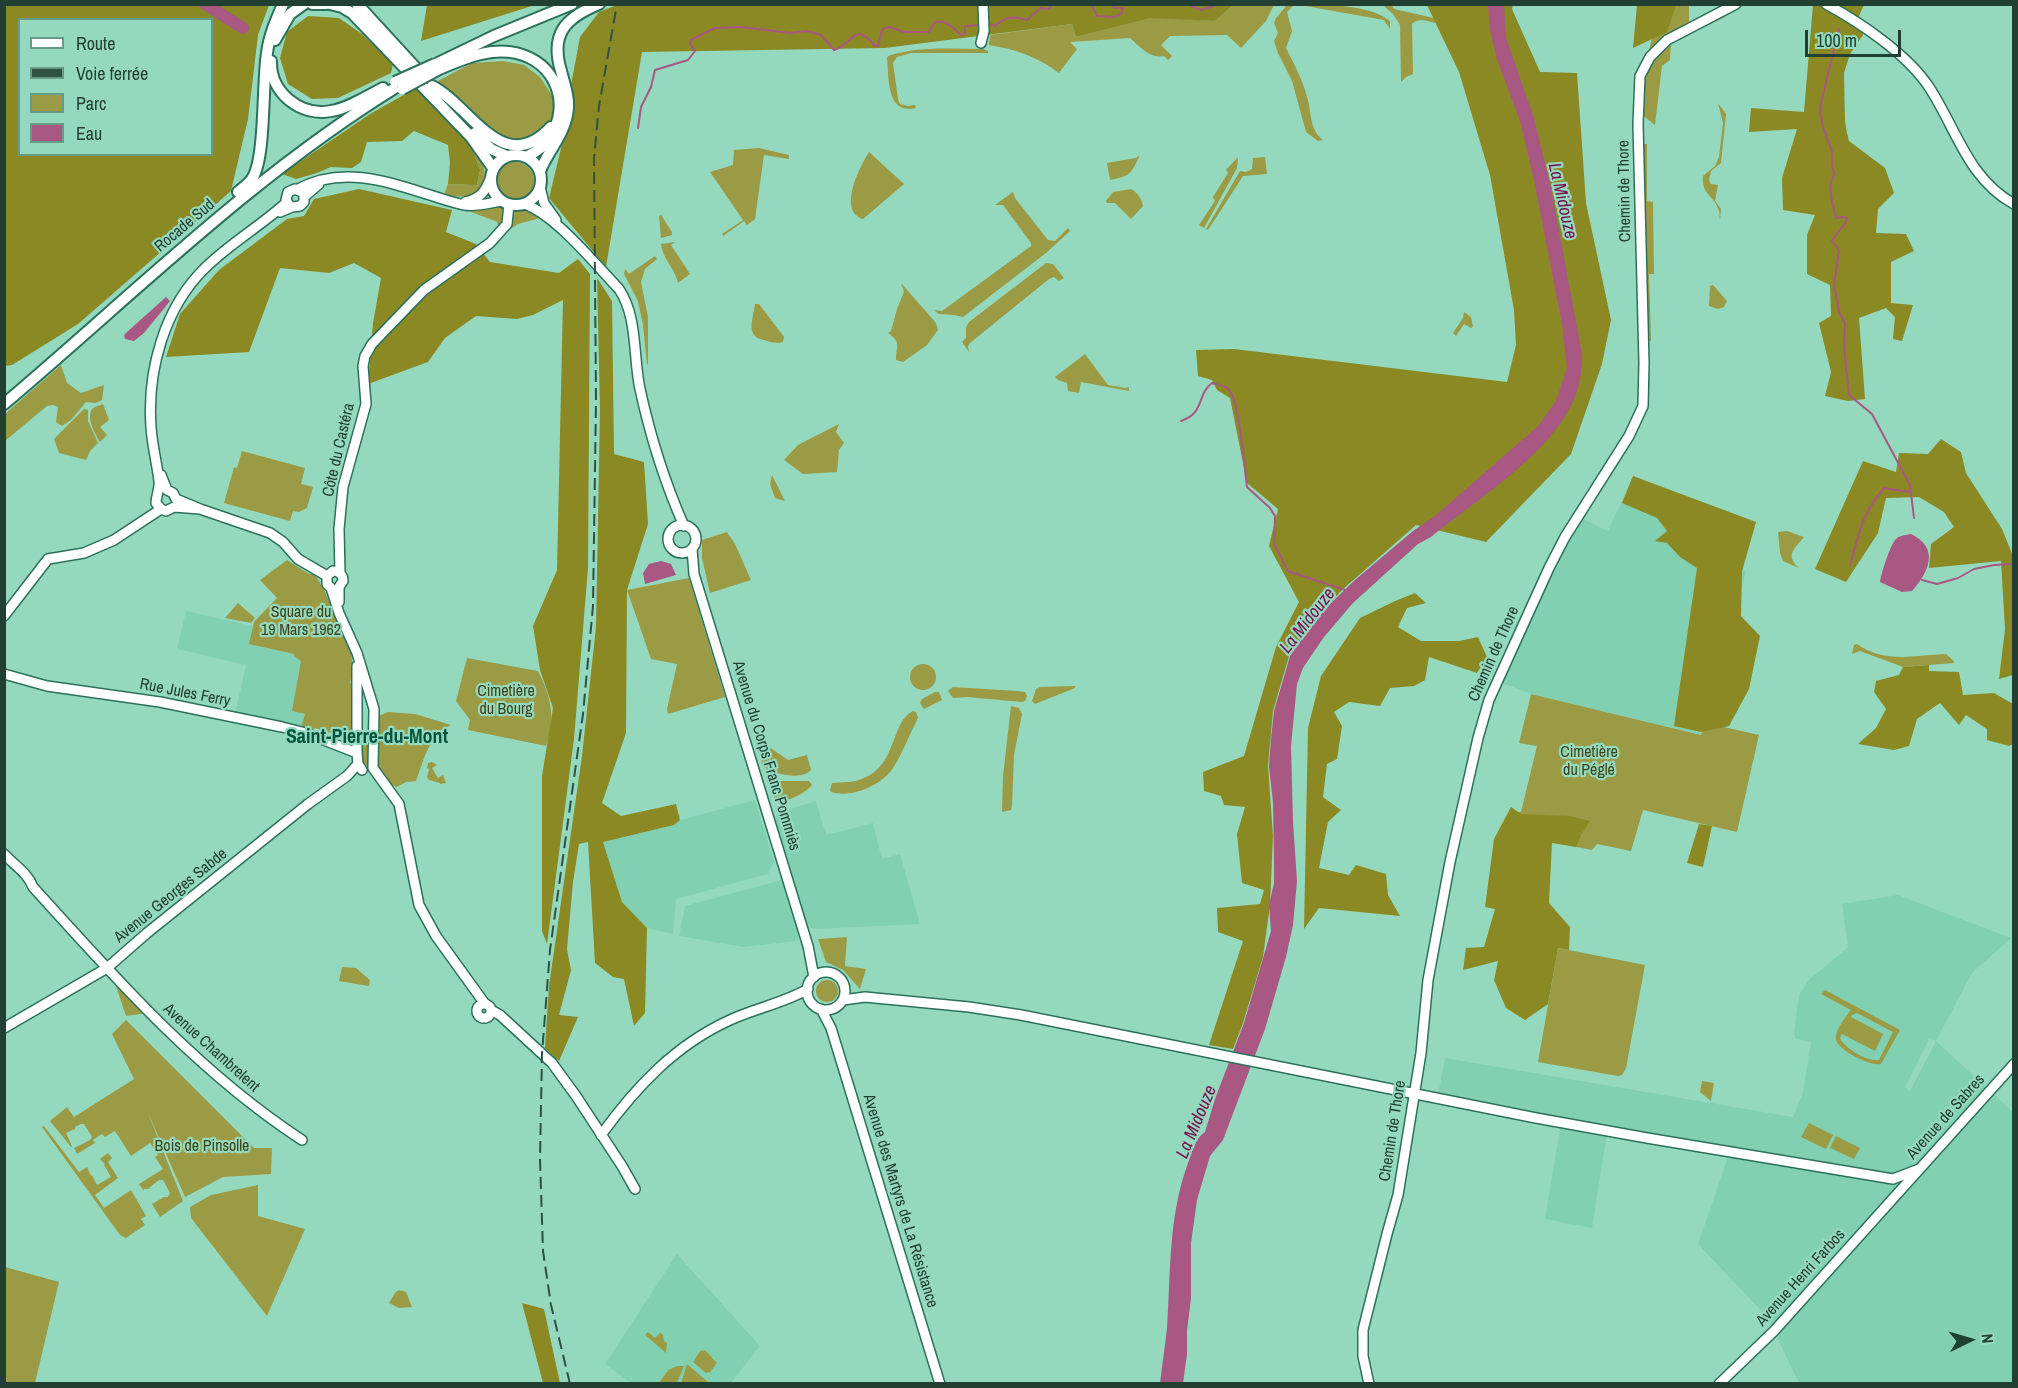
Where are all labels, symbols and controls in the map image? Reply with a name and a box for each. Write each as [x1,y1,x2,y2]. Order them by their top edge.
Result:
legend [18,18,213,156]
scale bar [1808,18,1904,56]
text: 100 m [1816,28,1857,53]
text: Route [76,31,115,56]
text: Voie ferrée [76,61,148,86]
text: Parc [76,91,106,116]
text: Eau [76,121,102,146]
street label: Chemin de Thore [1615,140,1635,242]
water label: La Midouze [1543,161,1581,241]
street label: Rocade Sud [151,195,219,257]
street label: Côte du Castéra [319,401,359,499]
water label: La Midouze [1276,584,1340,658]
park label: Square du 19 Mars 1962 [261,603,341,641]
street label: Chemin de Thore [1464,603,1524,705]
street label: Avenue du Corps Franc Pommiès [728,659,804,853]
street label: Rue Jules Ferry [138,675,232,711]
park label: Cimetière du Bourg [477,682,535,720]
district label: Saint-Pierre-du-Mont [286,726,448,750]
park label: Cimetière du Péglé [1560,743,1618,781]
street label: Avenue Georges Sabde [111,845,231,947]
street label: Avenue Chambrelent [159,1000,263,1096]
street label: Avenue de Sabres [1903,1071,1989,1163]
street label: Chemin de Thore [1376,1079,1410,1183]
water label: La Midouze [1172,1082,1222,1162]
street label: Avenue des Martyrs de La Résistance [858,1092,942,1310]
park label: Bois de Pinsolle [155,1137,249,1157]
street label: Avenue Henri Farbos [1752,1226,1850,1330]
north arrow [1940,1310,2000,1370]
text: N [1977,1333,1999,1344]

